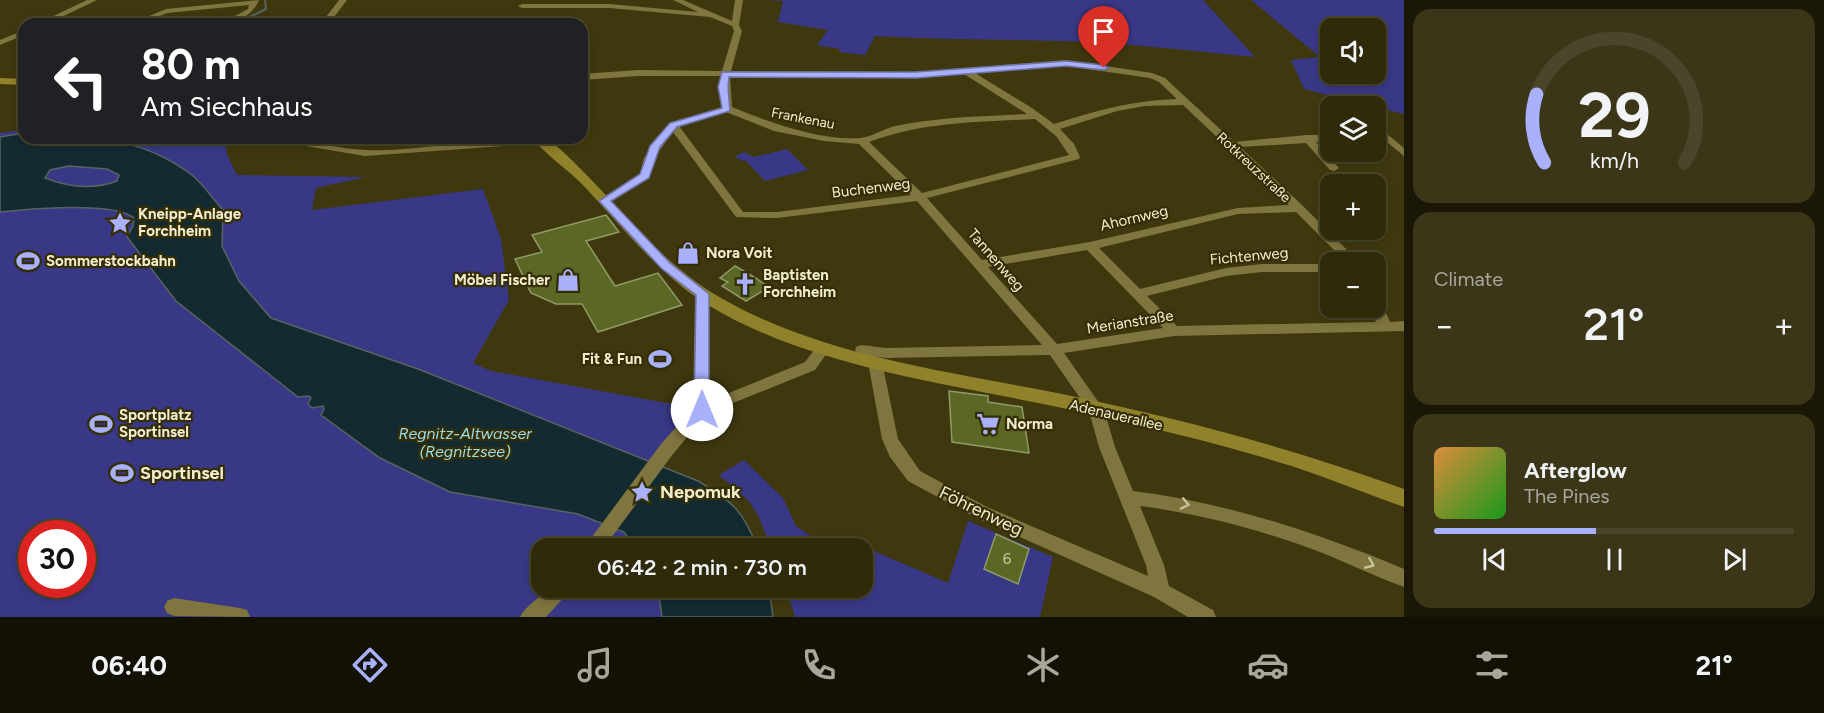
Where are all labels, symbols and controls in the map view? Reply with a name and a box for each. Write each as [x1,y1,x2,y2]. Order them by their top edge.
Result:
pin [1078,6,1129,68]
icon: arrive [1087,15,1120,48]
map controls [1320,18,1386,318]
button: sound [1320,18,1386,84]
text: 80 m [141,39,241,90]
icon: left [42,42,120,120]
text: 29 [1578,78,1650,153]
text: Am Siechhaus [141,90,313,123]
button: layers [1320,96,1386,162]
street label: Frankenau [770,104,836,133]
street label: Rotkreuzstraße [1213,129,1295,206]
text: km/h [1590,148,1638,173]
street label: Buchenweg [831,174,911,202]
button: + [1320,174,1386,240]
street label: Ahornweg [1098,201,1170,235]
place label: Kneipp-Anlage Forchheim [138,205,242,240]
place icon: Kneipp-Anlage Forchheim [107,210,133,236]
street label: Tannenweg [964,225,1028,295]
shop icon: Nora Voit [675,240,701,266]
place label: Nora Voit [706,244,772,262]
street label: Fichtenweg [1209,244,1289,268]
sports icon: Sommerstockbahn [15,248,41,274]
place label: Sommerstockbahn [46,252,176,270]
button: − [1320,252,1386,318]
place label: Baptisten Forchheim [763,266,836,301]
shop icon: Möbel Fischer [555,267,581,293]
text: Climate [1434,267,1503,291]
place label: Möbel Fischer [454,271,550,289]
church icon: Baptisten Forchheim [732,271,758,297]
text: 21° [1583,297,1645,351]
street label: Merianstraße [1085,306,1175,338]
text: − [1434,306,1455,345]
text: + [1773,306,1794,345]
sports icon: Fit & Fun [647,346,673,372]
place label: Fit & Fun [582,350,642,368]
position arrow [670,378,734,442]
street label: Adenauerallee [1068,396,1164,434]
place label: Sportplatz Sportinsel [119,406,191,441]
sports icon: Sportplatz Sportinsel [88,411,114,437]
supermarket icon: Norma [975,411,1001,437]
place label: Norma [1006,415,1053,433]
water label: Regnitz-Altwasser (Regnitzsee) [398,424,532,461]
text: Afterglow [1524,457,1627,484]
sports icon: Sportinsel [109,460,135,486]
place label: Sportinsel [140,462,224,484]
place icon: Nepomuk [629,479,655,505]
place label: Nepomuk [660,481,741,503]
street label: Föhrenweg [936,481,1026,541]
text: The Pines [1524,484,1610,508]
one-way arrow [1180,497,1190,510]
speed limit sign: 30 [18,520,96,598]
icon: previous [1478,543,1511,576]
icon: pause [1598,543,1631,576]
icon: next [1718,543,1751,576]
house number: 6 [1003,550,1012,568]
text: 06:42 · 2 min · 730 m [597,554,807,581]
one-way arrow [1364,556,1375,568]
icon: directions [349,644,391,686]
icon: music [574,644,616,686]
icon: phone [798,644,840,686]
icon: climate [1022,644,1064,686]
icon: car [1247,644,1289,686]
icon: filters [1471,644,1513,686]
text: 06:40 [91,649,167,682]
text: 21° [1696,649,1733,682]

